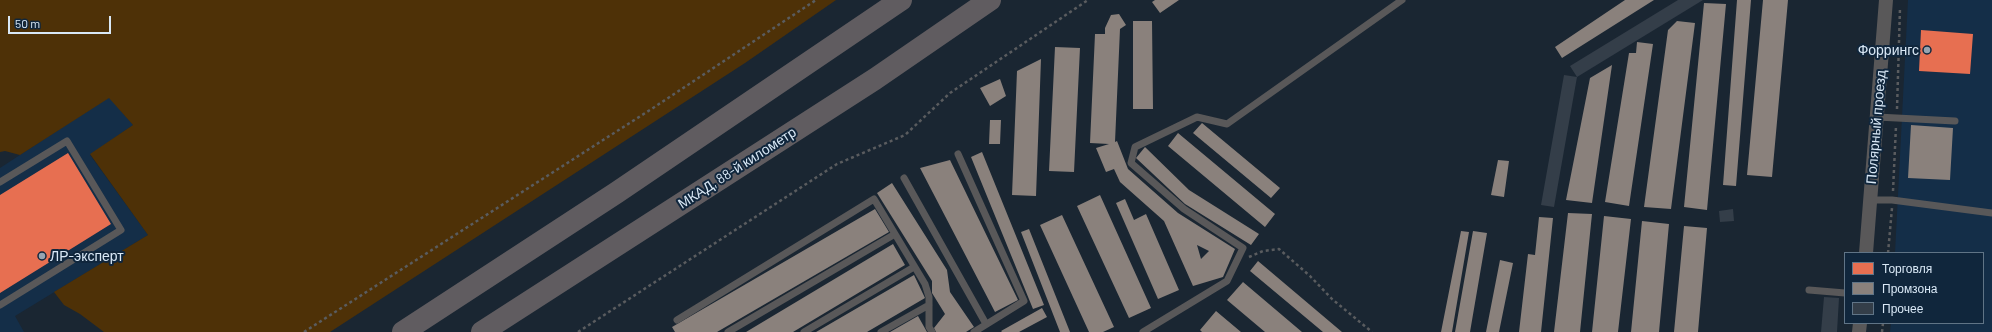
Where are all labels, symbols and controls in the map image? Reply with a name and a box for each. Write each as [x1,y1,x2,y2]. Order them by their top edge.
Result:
scale bar [10,8,113,34]
text: 50 m [15,16,40,30]
place label: Форрингс [1858,42,1919,58]
marker: Форрингс [1922,45,1932,55]
street label: Полярный проезд [1863,69,1889,185]
street label: МКАД, 88-й километр [675,124,799,212]
place label: ЛР-эксперт [50,248,124,264]
marker: ЛР-эксперт [37,251,47,261]
legend [1844,252,1984,324]
text: Торговля [1882,261,1932,275]
text: Промзона [1882,281,1937,295]
text: Прочее [1882,301,1923,315]

